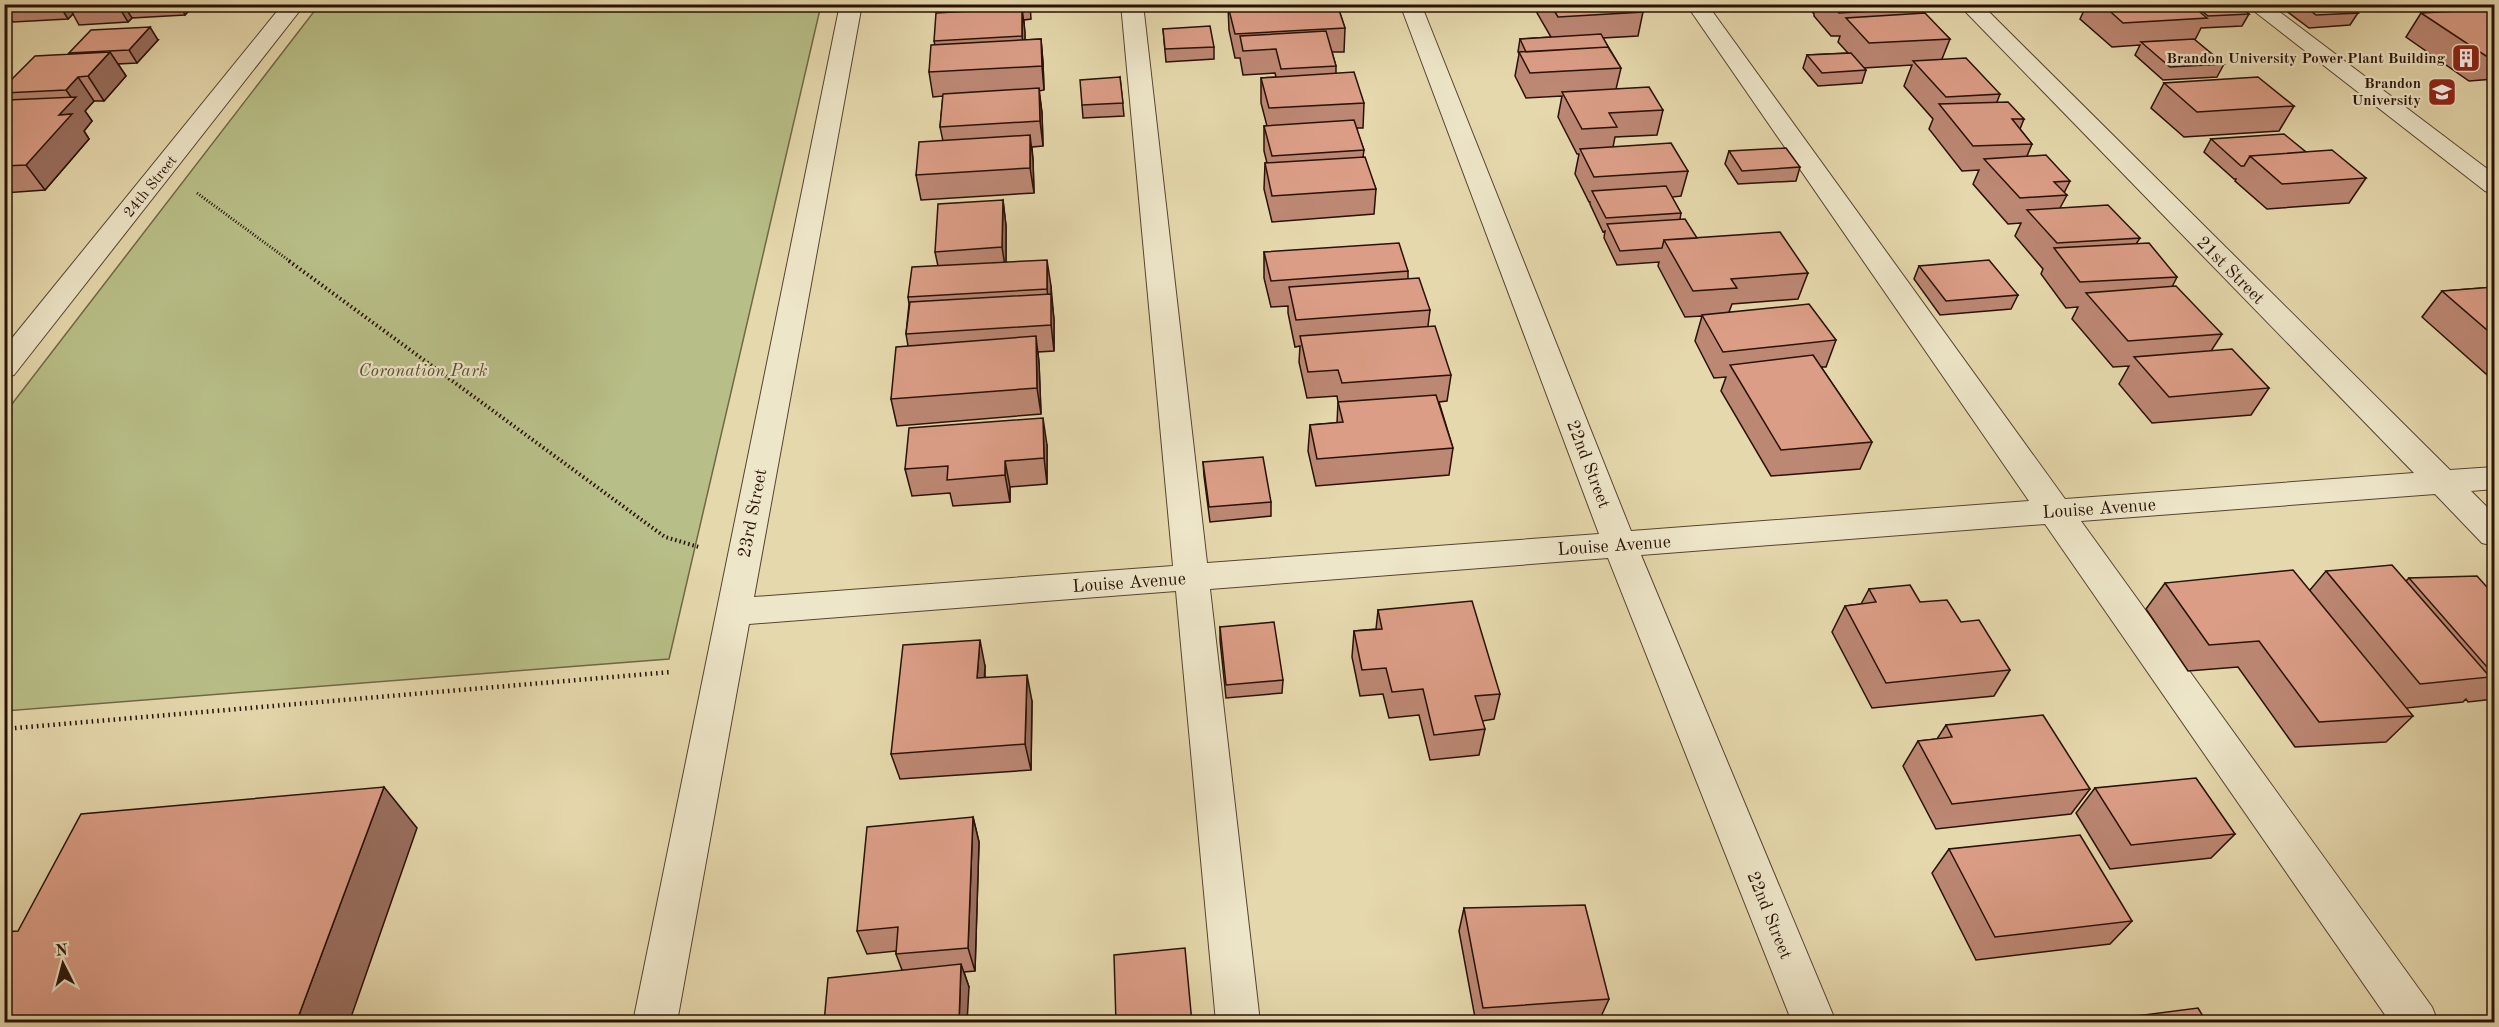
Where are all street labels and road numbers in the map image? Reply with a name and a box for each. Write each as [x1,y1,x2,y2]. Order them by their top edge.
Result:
street label: 24th Street [122,153,181,221]
street label: 21st Street [2193,233,2268,308]
street label: 22nd Street [1563,418,1613,511]
street label: 23rd Street [736,467,770,559]
street label: Louise Avenue [2042,496,2156,522]
street label: Louise Avenue [1557,533,1671,559]
street label: Louise Avenue [1072,570,1186,596]
street label: 22nd Street [1743,869,1795,962]

